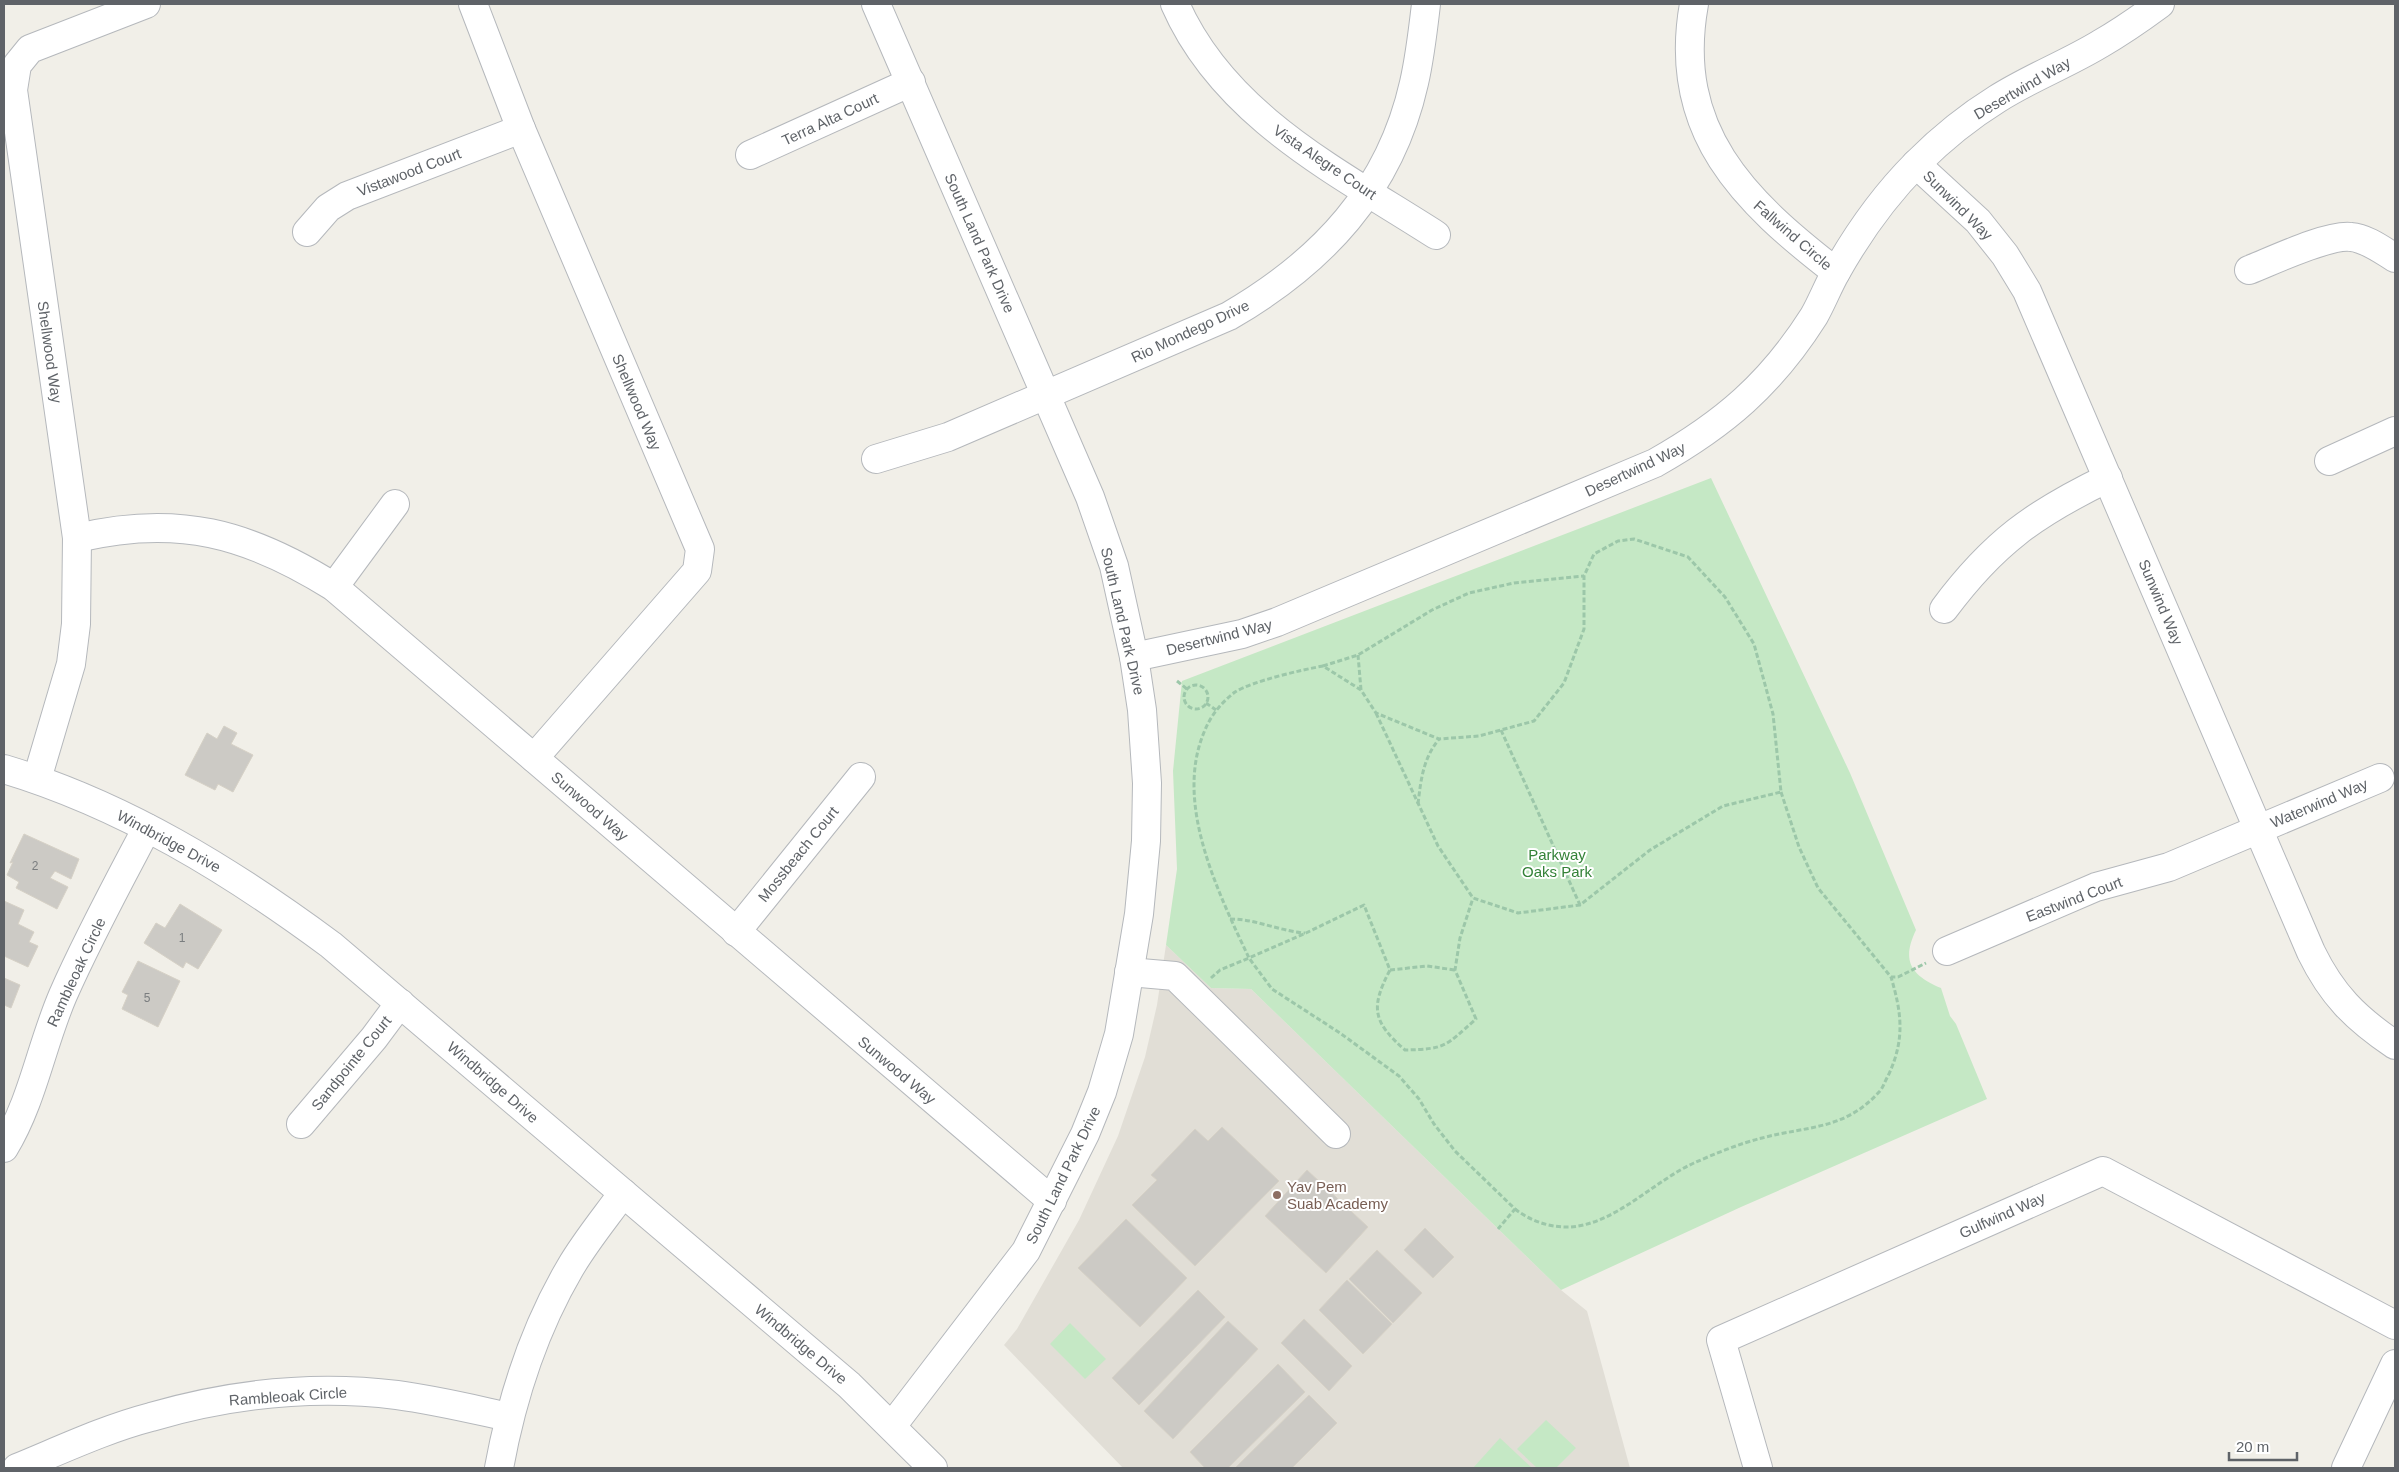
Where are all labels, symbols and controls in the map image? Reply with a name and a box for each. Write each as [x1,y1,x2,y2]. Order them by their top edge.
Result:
street label: Desertwind Way [1971,53,2074,123]
street label: Terra Alta Court [779,89,882,149]
street label: Vista Alegre Court [1270,121,1380,203]
street label: Vistawood Court [355,144,464,200]
street label: Sunwind Way [1920,167,1997,244]
street label: South Land Park Drive [942,171,1018,315]
street label: Fallwind Circle [1751,197,1835,273]
street label: Rio Mondego Drive [1128,296,1252,366]
street label: Shellwood Way [34,300,66,405]
street label: Shellwood Way [609,351,665,453]
street label: Desertwind Way [1582,438,1688,500]
street label: South Land Park Drive [1098,546,1148,696]
street label: Sunwind Way [2135,557,2187,648]
street label: Desertwind Way [1164,615,1274,658]
street label: Sunwood Way [548,768,632,844]
street label: Waterwind Way [2268,775,2371,831]
street label: Mossbeach Court [754,802,842,905]
street label: Windbridge Drive [114,806,224,876]
park label: Parkway Oaks Park [1522,846,1593,880]
house number: 2 [32,859,39,873]
street label: Eastwind Court [2023,873,2125,925]
street label: Rambleoak Circle [43,915,109,1029]
house number: 1 [179,931,186,945]
house number: 5 [144,991,151,1005]
street label: Sandpointe Court [308,1012,395,1114]
street label: Sunwood Way [855,1033,940,1108]
street label: Windbridge Drive [444,1038,542,1126]
street label: South Land Park Drive [1022,1103,1104,1247]
place label: Yav Pem Suab Academy [1287,1178,1388,1212]
street label: Gulfwind Way [1957,1188,2048,1241]
marker: Yav Pem Suab Academy [1271,1189,1283,1201]
street label: Windbridge Drive [751,1301,851,1387]
street label: Rambleoak Circle [228,1383,348,1409]
scale bar [2229,1430,2296,1462]
text: 20 m [2236,1438,2269,1455]

